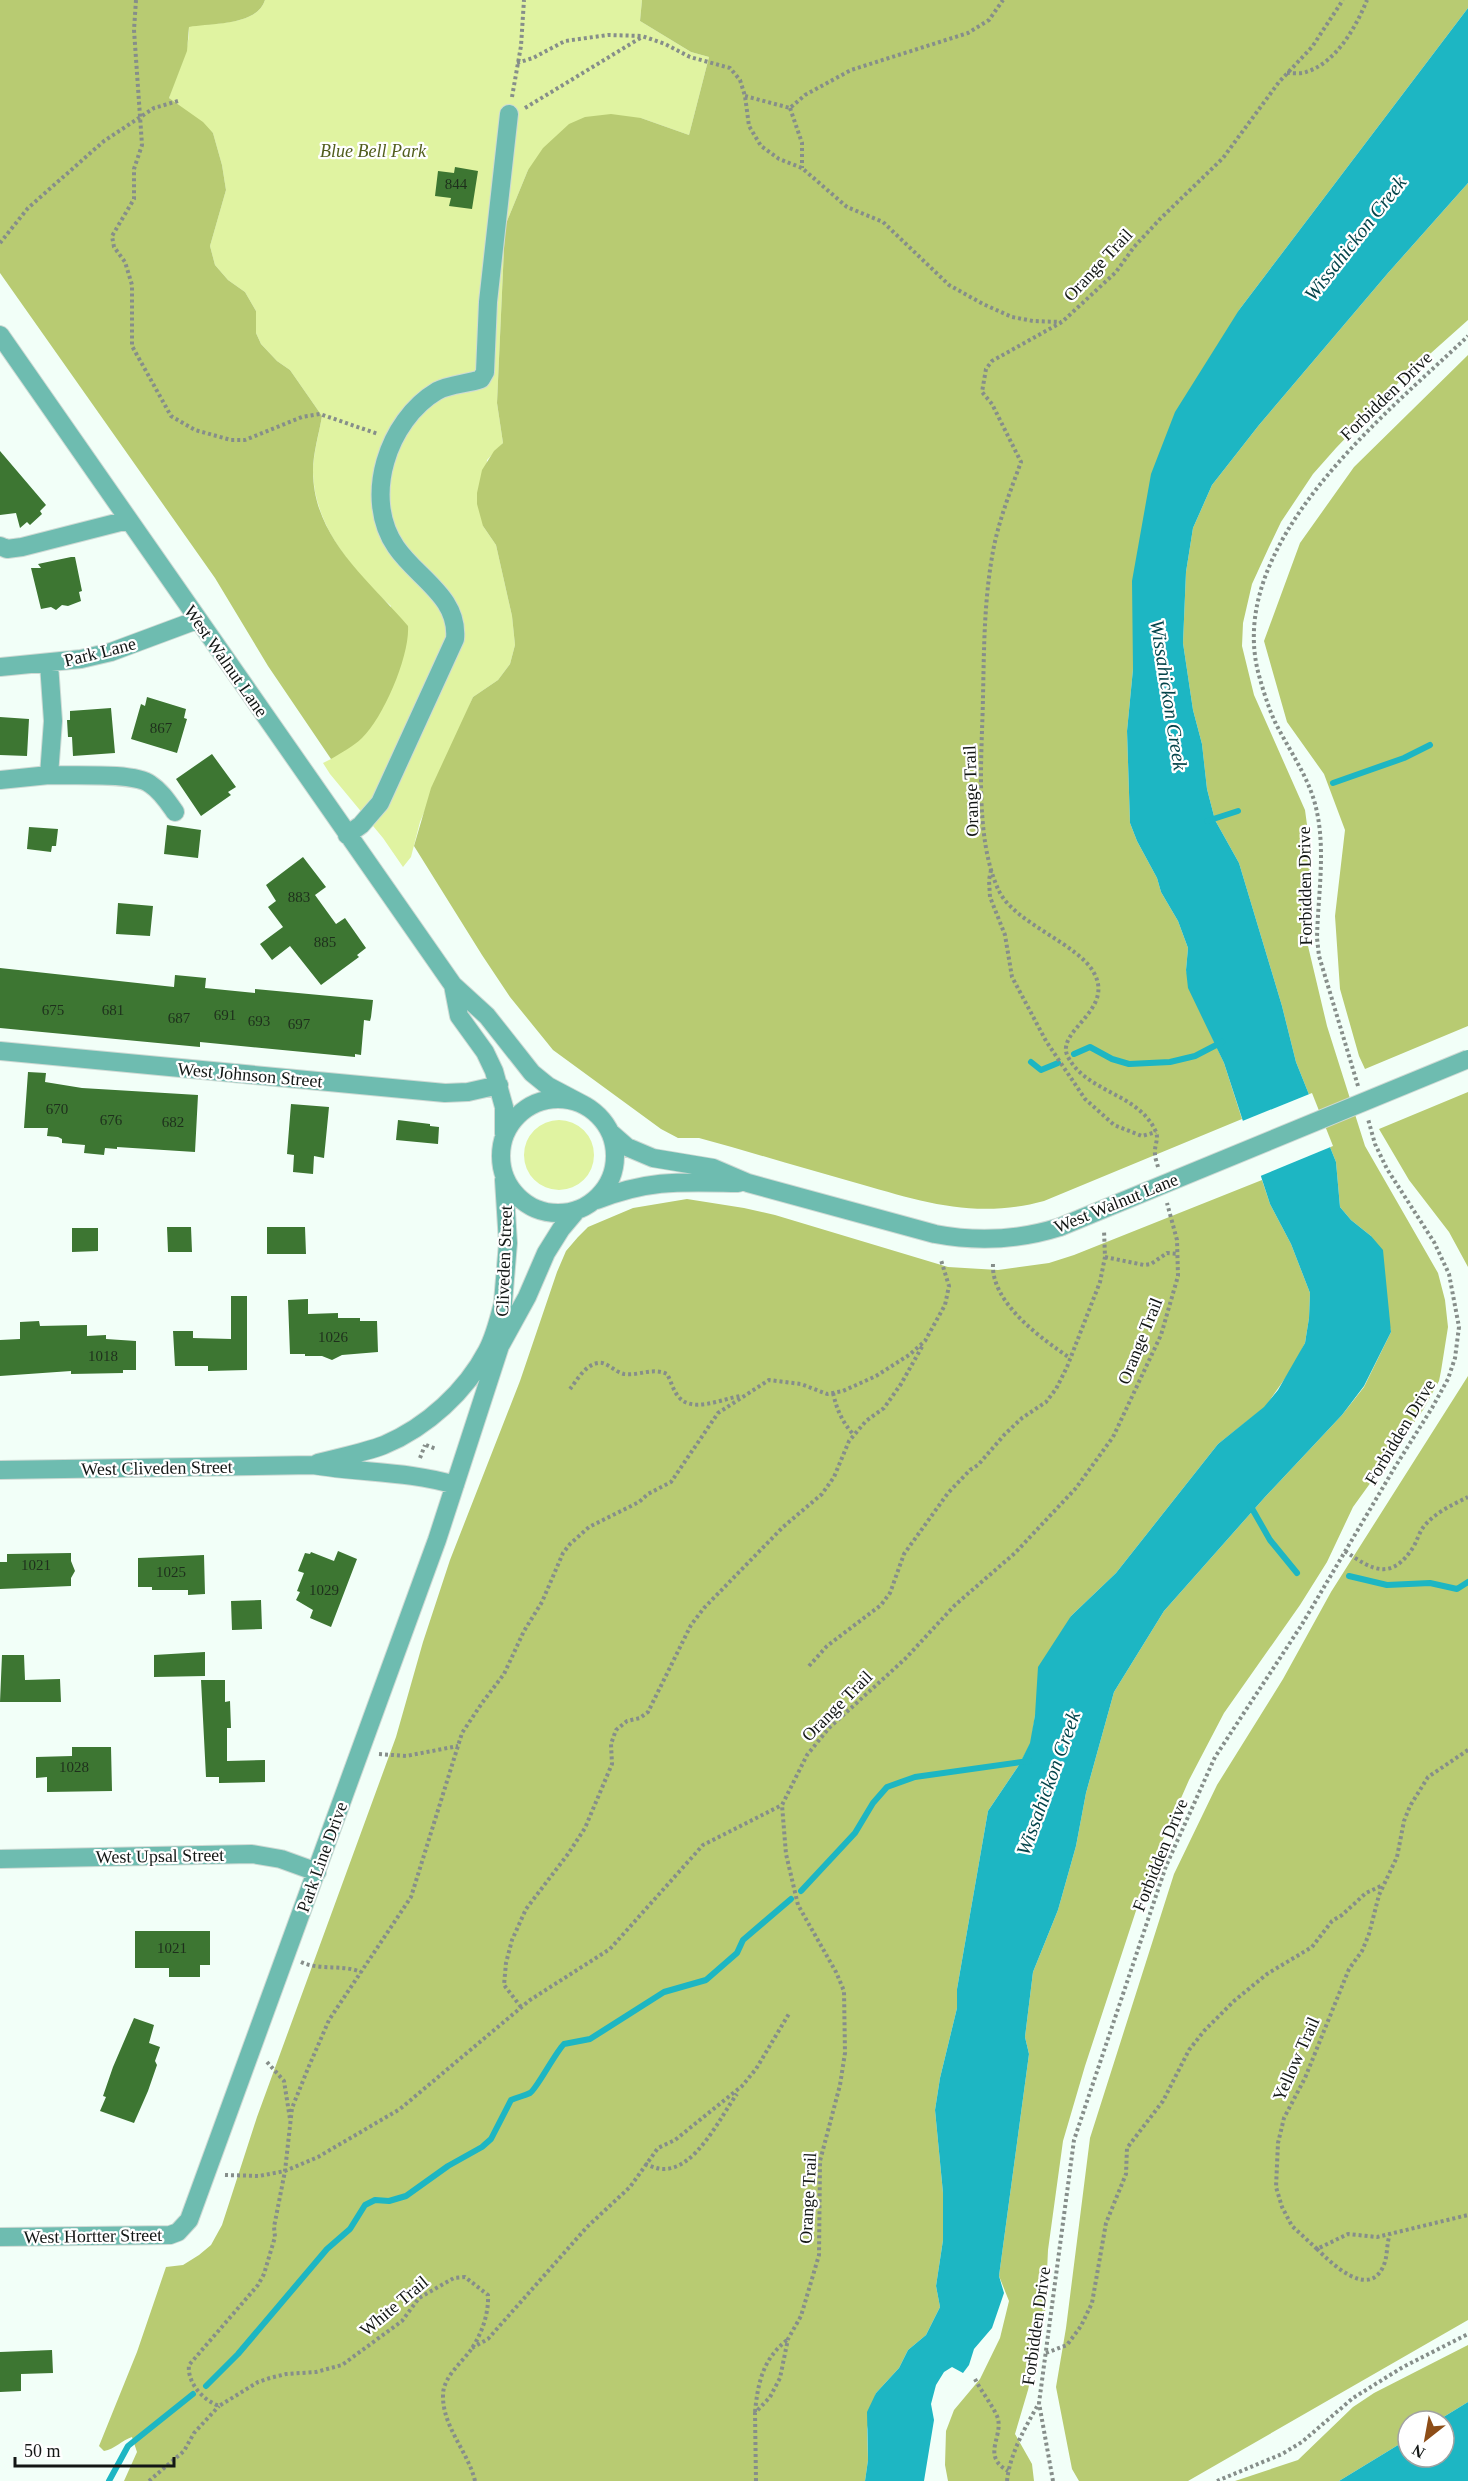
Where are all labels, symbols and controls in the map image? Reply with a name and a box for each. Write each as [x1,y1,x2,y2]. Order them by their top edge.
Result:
park label: Blue Bell Park [320,141,427,161]
water label: Wissahickon Creek [1300,170,1411,305]
house number: 844 [445,176,468,192]
street label: Orange Trail [1059,225,1137,305]
street label: Forbidden Drive [1336,347,1436,445]
street label: West Walnut Lane [180,601,272,721]
water label: Wissahickon Creek [1146,618,1192,773]
street label: Park Lane [62,633,138,671]
house number: 867 [150,720,173,736]
street label: Orange Trail [959,745,983,837]
street label: Forbidden Drive [1294,826,1316,946]
house number: 883 [288,889,310,905]
house number: 885 [314,934,336,950]
house number: 675 [42,1002,64,1018]
house number: 681 [102,1002,124,1018]
house number: 691 [214,1007,236,1023]
house number: 687 [168,1010,191,1026]
house number: 693 [248,1013,270,1029]
house number: 697 [288,1016,311,1032]
street label: West Johnson Street [177,1059,323,1091]
house number: 670 [46,1101,68,1117]
house number: 676 [100,1112,123,1128]
house number: 682 [162,1114,184,1130]
street label: West Walnut Lane [1051,1169,1181,1237]
street label: Cliveden Street [492,1205,516,1317]
street label: Orange Trail [1114,1295,1166,1387]
house number: 1026 [318,1329,349,1345]
house number: 1018 [88,1348,118,1364]
street label: Forbidden Drive [1361,1376,1439,1488]
street label: West Cliveden Street [81,1457,233,1479]
house number: 1021 [21,1557,51,1573]
house number: 1025 [156,1564,186,1580]
house number: 1029 [309,1582,339,1598]
street label: Orange Trail [798,1667,876,1745]
water label: Wissahickon Creek [1012,1707,1085,1858]
house number: 1028 [59,1759,89,1775]
street label: Forbidden Drive [1128,1796,1192,1914]
street label: Park Line Drive [293,1799,351,1915]
street label: West Upsal Street [96,1845,224,1867]
house number: 1021 [157,1940,187,1956]
street label: Yellow Trail [1269,2014,1323,2104]
street label: Orange Trail [796,2152,820,2244]
street label: West Hortter Street [24,2225,162,2247]
street label: Forbidden Drive [1018,2265,1054,2387]
street label: White Trail [356,2272,432,2340]
north arrow [1396,2409,1456,2469]
scale bar [15,2430,174,2468]
text: 50 m [24,2441,61,2461]
text: N [1409,2441,1428,2462]

